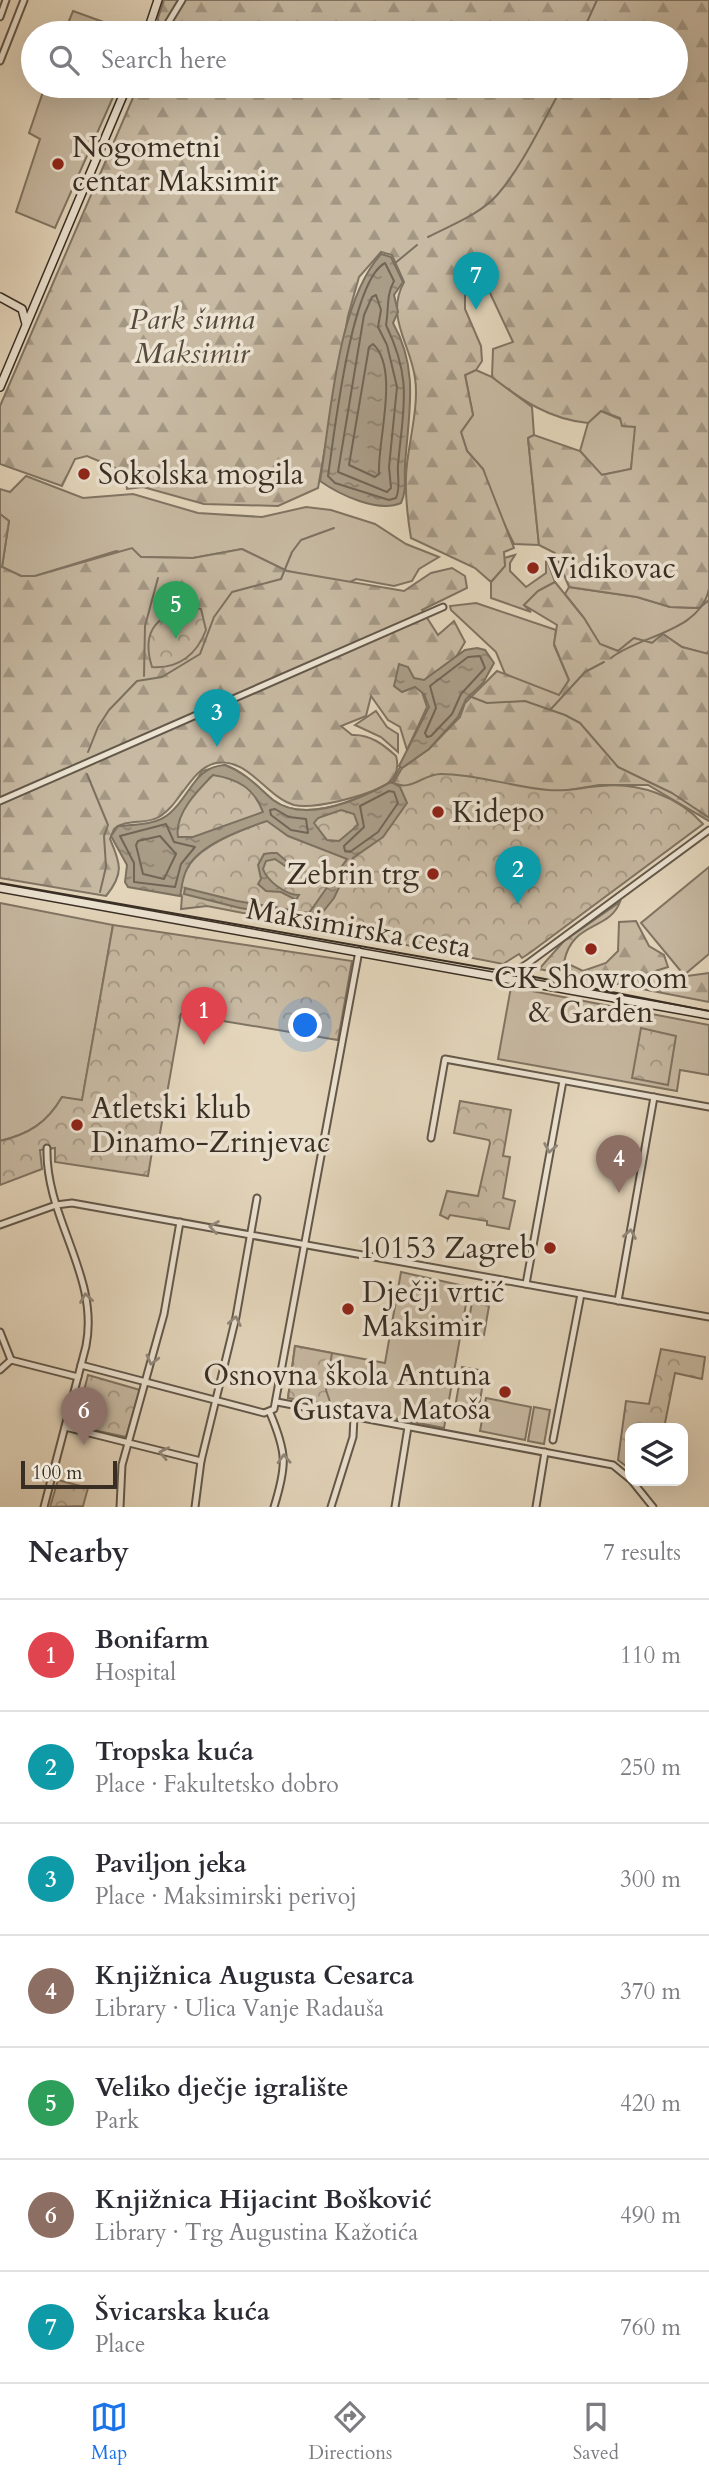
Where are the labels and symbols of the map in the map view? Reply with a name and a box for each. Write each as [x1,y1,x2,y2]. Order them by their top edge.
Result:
place label: Nogometni centar Maksimir [72,127,278,202]
marker: Nogometni centar Maksimir [50,156,66,172]
pin: 7 [453,252,499,310]
park label: Park šuma Maksimir [129,299,255,374]
place label: Sokolska mogila [98,454,304,495]
marker: Sokolska mogila [76,466,92,482]
place label: Vidikovac [547,548,676,589]
marker: Vidikovac [525,560,541,576]
pin: 5 [153,581,199,639]
pin: 3 [194,689,240,747]
place label: Kidepo [452,792,545,833]
marker: Kidepo [430,804,446,820]
pin: 2 [495,846,541,904]
place label: Zebrin trg [286,854,419,895]
marker: Zebrin trg [425,866,441,882]
street label: Maksimirska cesta [243,889,474,968]
marker: CK Showroom & Garden [583,941,599,957]
place label: CK Showroom & Garden [494,958,689,1033]
pin: 1 [181,987,227,1045]
your location [288,1008,322,1042]
place label: Atletski klub Dinamo-Zrinjevac [91,1088,331,1163]
marker: Atletski klub Dinamo-Zrinjevac [69,1117,85,1133]
pin: 4 [596,1135,642,1193]
one-way arrow [543,1142,558,1154]
one-way arrow [208,1221,220,1236]
place label: 10153 Zagreb [359,1228,536,1269]
one-way arrow [622,1228,637,1240]
marker: 10153 Zagreb [542,1240,558,1256]
place label: Dječji vrtić Maksimir [362,1272,505,1347]
one-way arrow [79,1292,94,1304]
marker: Dječji vrtić Maksimir [340,1301,356,1317]
one-way arrow [227,1315,242,1327]
one-way arrow [146,1354,160,1366]
place label: Osnovna škola Antuna Gustava Matoša [203,1355,491,1430]
marker: Osnovna škola Antuna Gustava Matoša [497,1384,513,1400]
pin: 6 [61,1387,107,1445]
one-way arrow [158,1446,170,1461]
one-way arrow [277,1454,292,1465]
scale bar [21,1458,117,1490]

